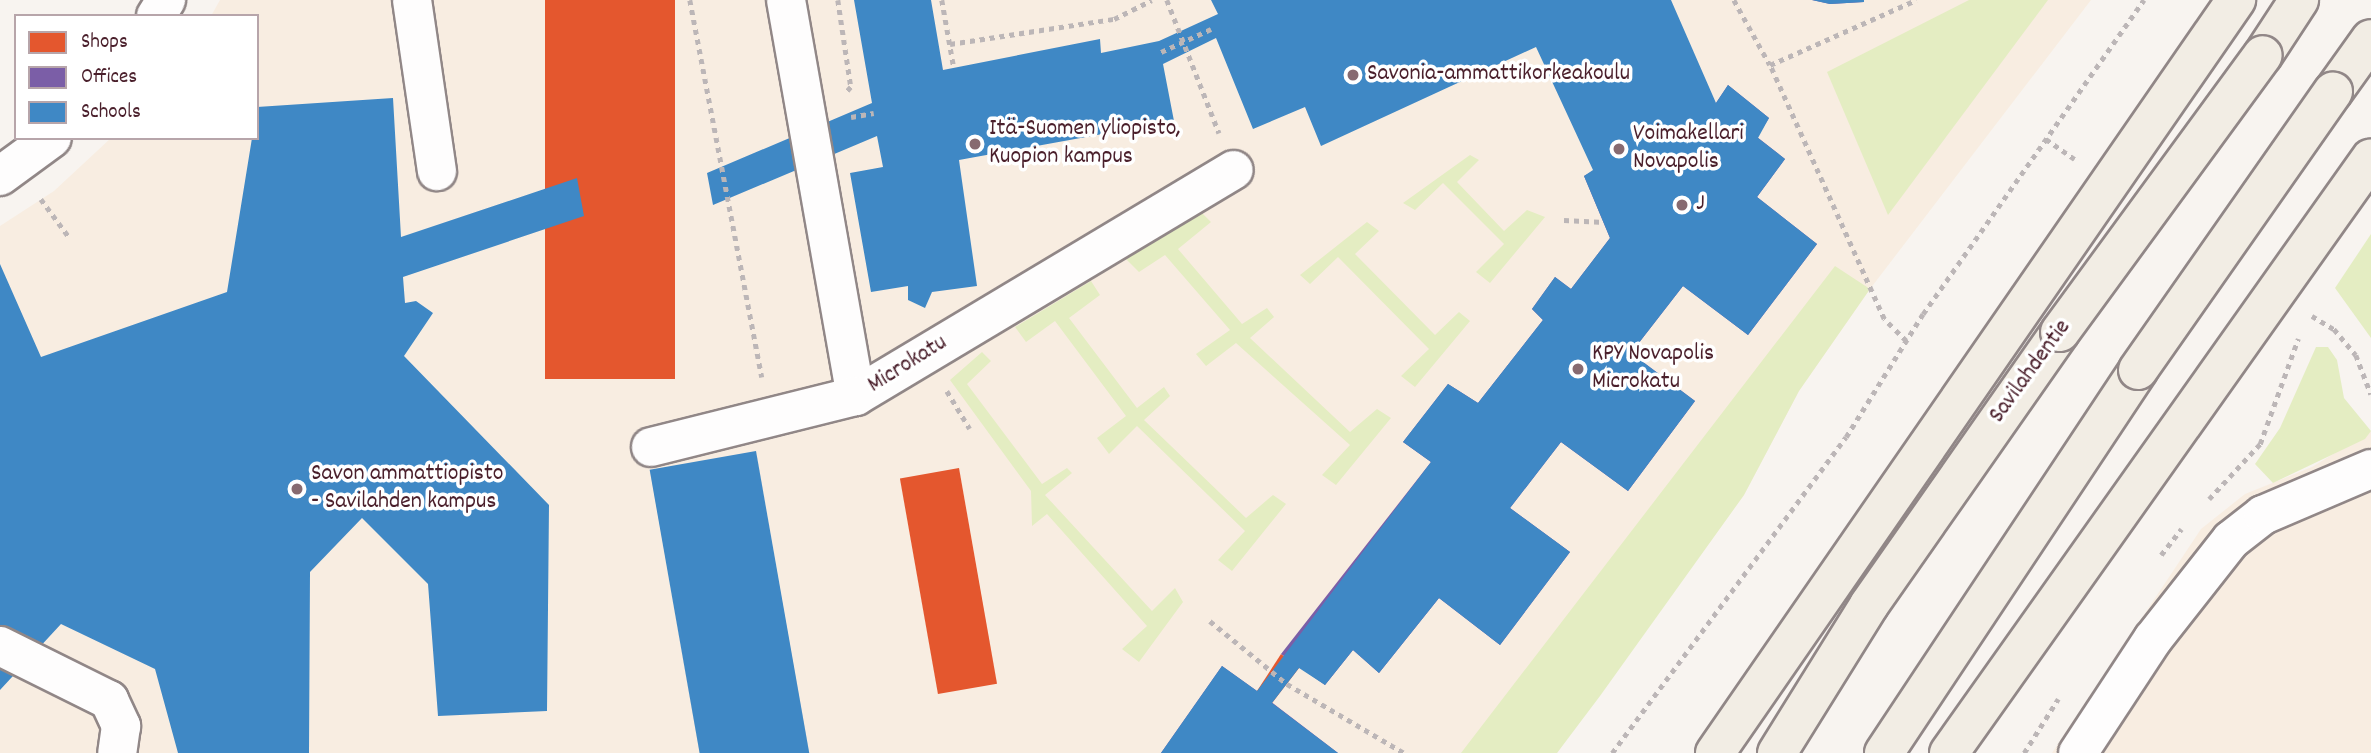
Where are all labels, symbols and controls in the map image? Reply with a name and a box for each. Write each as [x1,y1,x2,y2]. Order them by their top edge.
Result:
legend [14,14,259,140]
text: Shops [81,28,128,58]
place label: Savonia-ammattikorkeakoulu [1367,61,1630,89]
text: Offices [81,63,137,93]
marker: Savonia-ammattikorkeakoulu [1345,67,1361,83]
text: Schools [81,98,141,128]
place label: Itä-Suomen yliopisto, Kuopion kampus [989,116,1181,172]
place label: Voimakellari Novapolis [1633,121,1744,177]
marker: Itä-Suomen yliopisto, Kuopion kampus [967,136,983,152]
marker: Voimakellari Novapolis [1611,141,1627,157]
place label: J [1696,191,1705,219]
marker: J [1674,197,1690,213]
street label: Savilahdentie [1984,315,2078,429]
street label: Microkatu [863,329,953,401]
place label: KPY Novapolis Microkatu [1592,341,1714,397]
marker: KPY Novapolis Microkatu [1570,361,1586,377]
place label: Savon ammattiopisto - Savilahden kampus [311,461,503,517]
marker: Savon ammattiopisto - Savilahden kampus [289,481,305,497]

